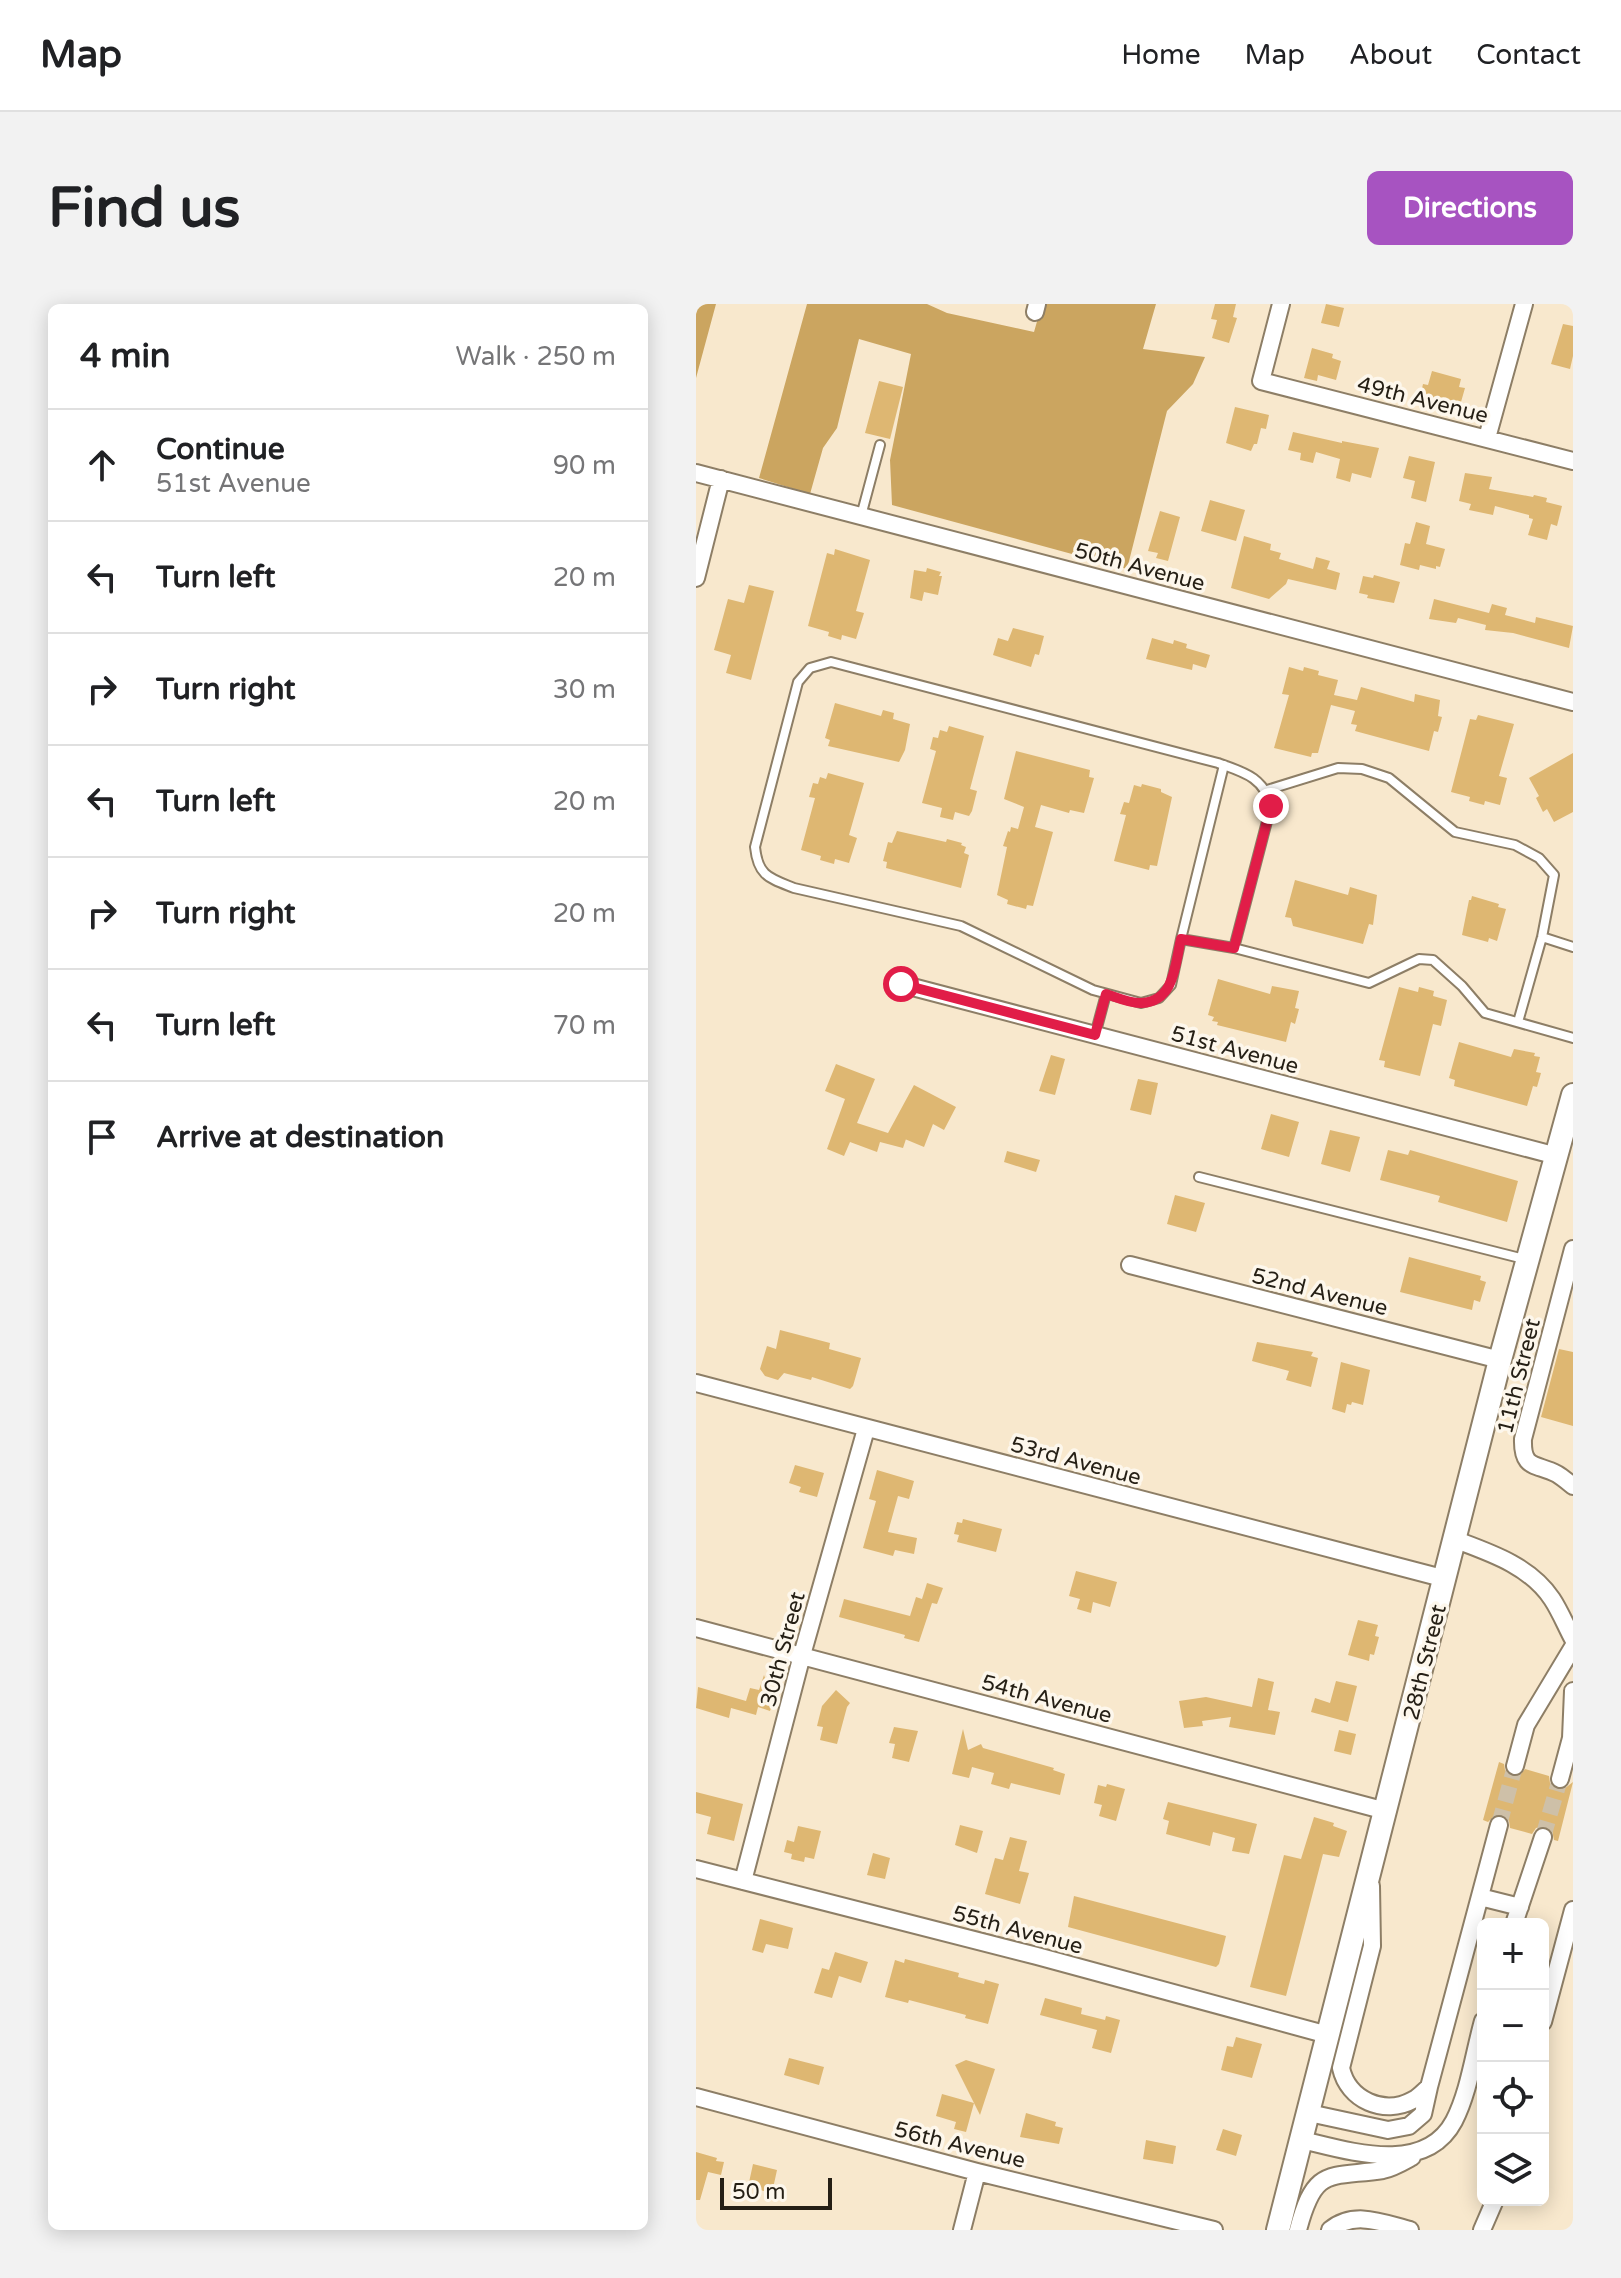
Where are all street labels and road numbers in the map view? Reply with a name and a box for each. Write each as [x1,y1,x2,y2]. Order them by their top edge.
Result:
street label: 49th Avenue [1355,371,1491,429]
street label: 50th Avenue [1072,537,1208,597]
street label: 51st Avenue [1168,1020,1301,1079]
street label: 52nd Avenue [1249,1262,1391,1321]
street label: 11th Street [1492,1316,1546,1437]
street label: 53rd Avenue [1008,1431,1144,1491]
street label: 30th Street [755,1589,811,1710]
street label: 28th Street [1398,1602,1452,1723]
street label: 54th Avenue [979,1669,1115,1729]
street label: 55th Avenue [950,1900,1086,1960]
street label: 56th Avenue [892,2116,1028,2174]

